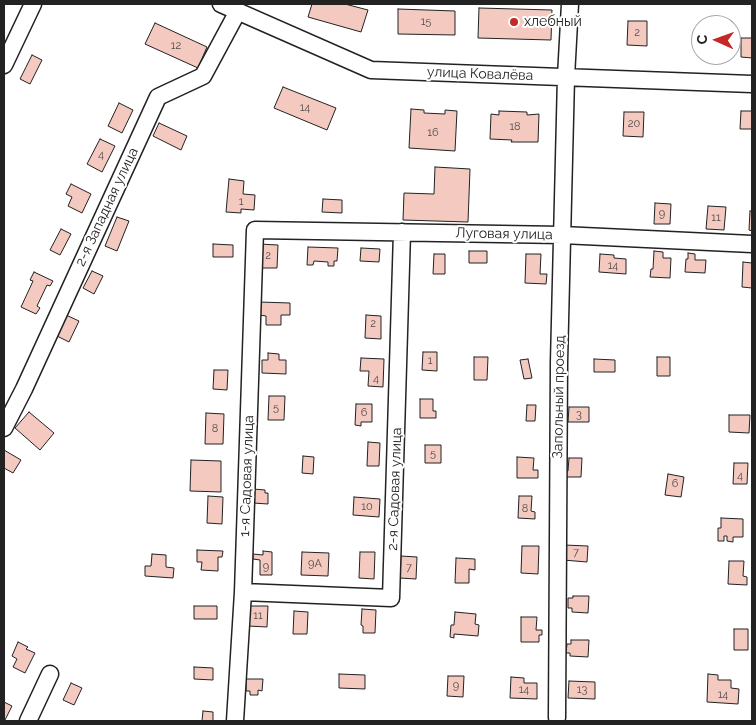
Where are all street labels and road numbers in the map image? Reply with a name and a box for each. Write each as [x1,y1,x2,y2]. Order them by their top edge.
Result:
street label: улица Ковалёва [427,64,533,84]
street label: 2-я Западная улица [72,145,142,269]
street label: Луговая улица [455,225,553,243]
street label: Запольный проезд [550,335,568,459]
street label: 1-я Садовая улица [236,415,258,537]
street label: 2-я Садовая улица [384,427,406,551]

